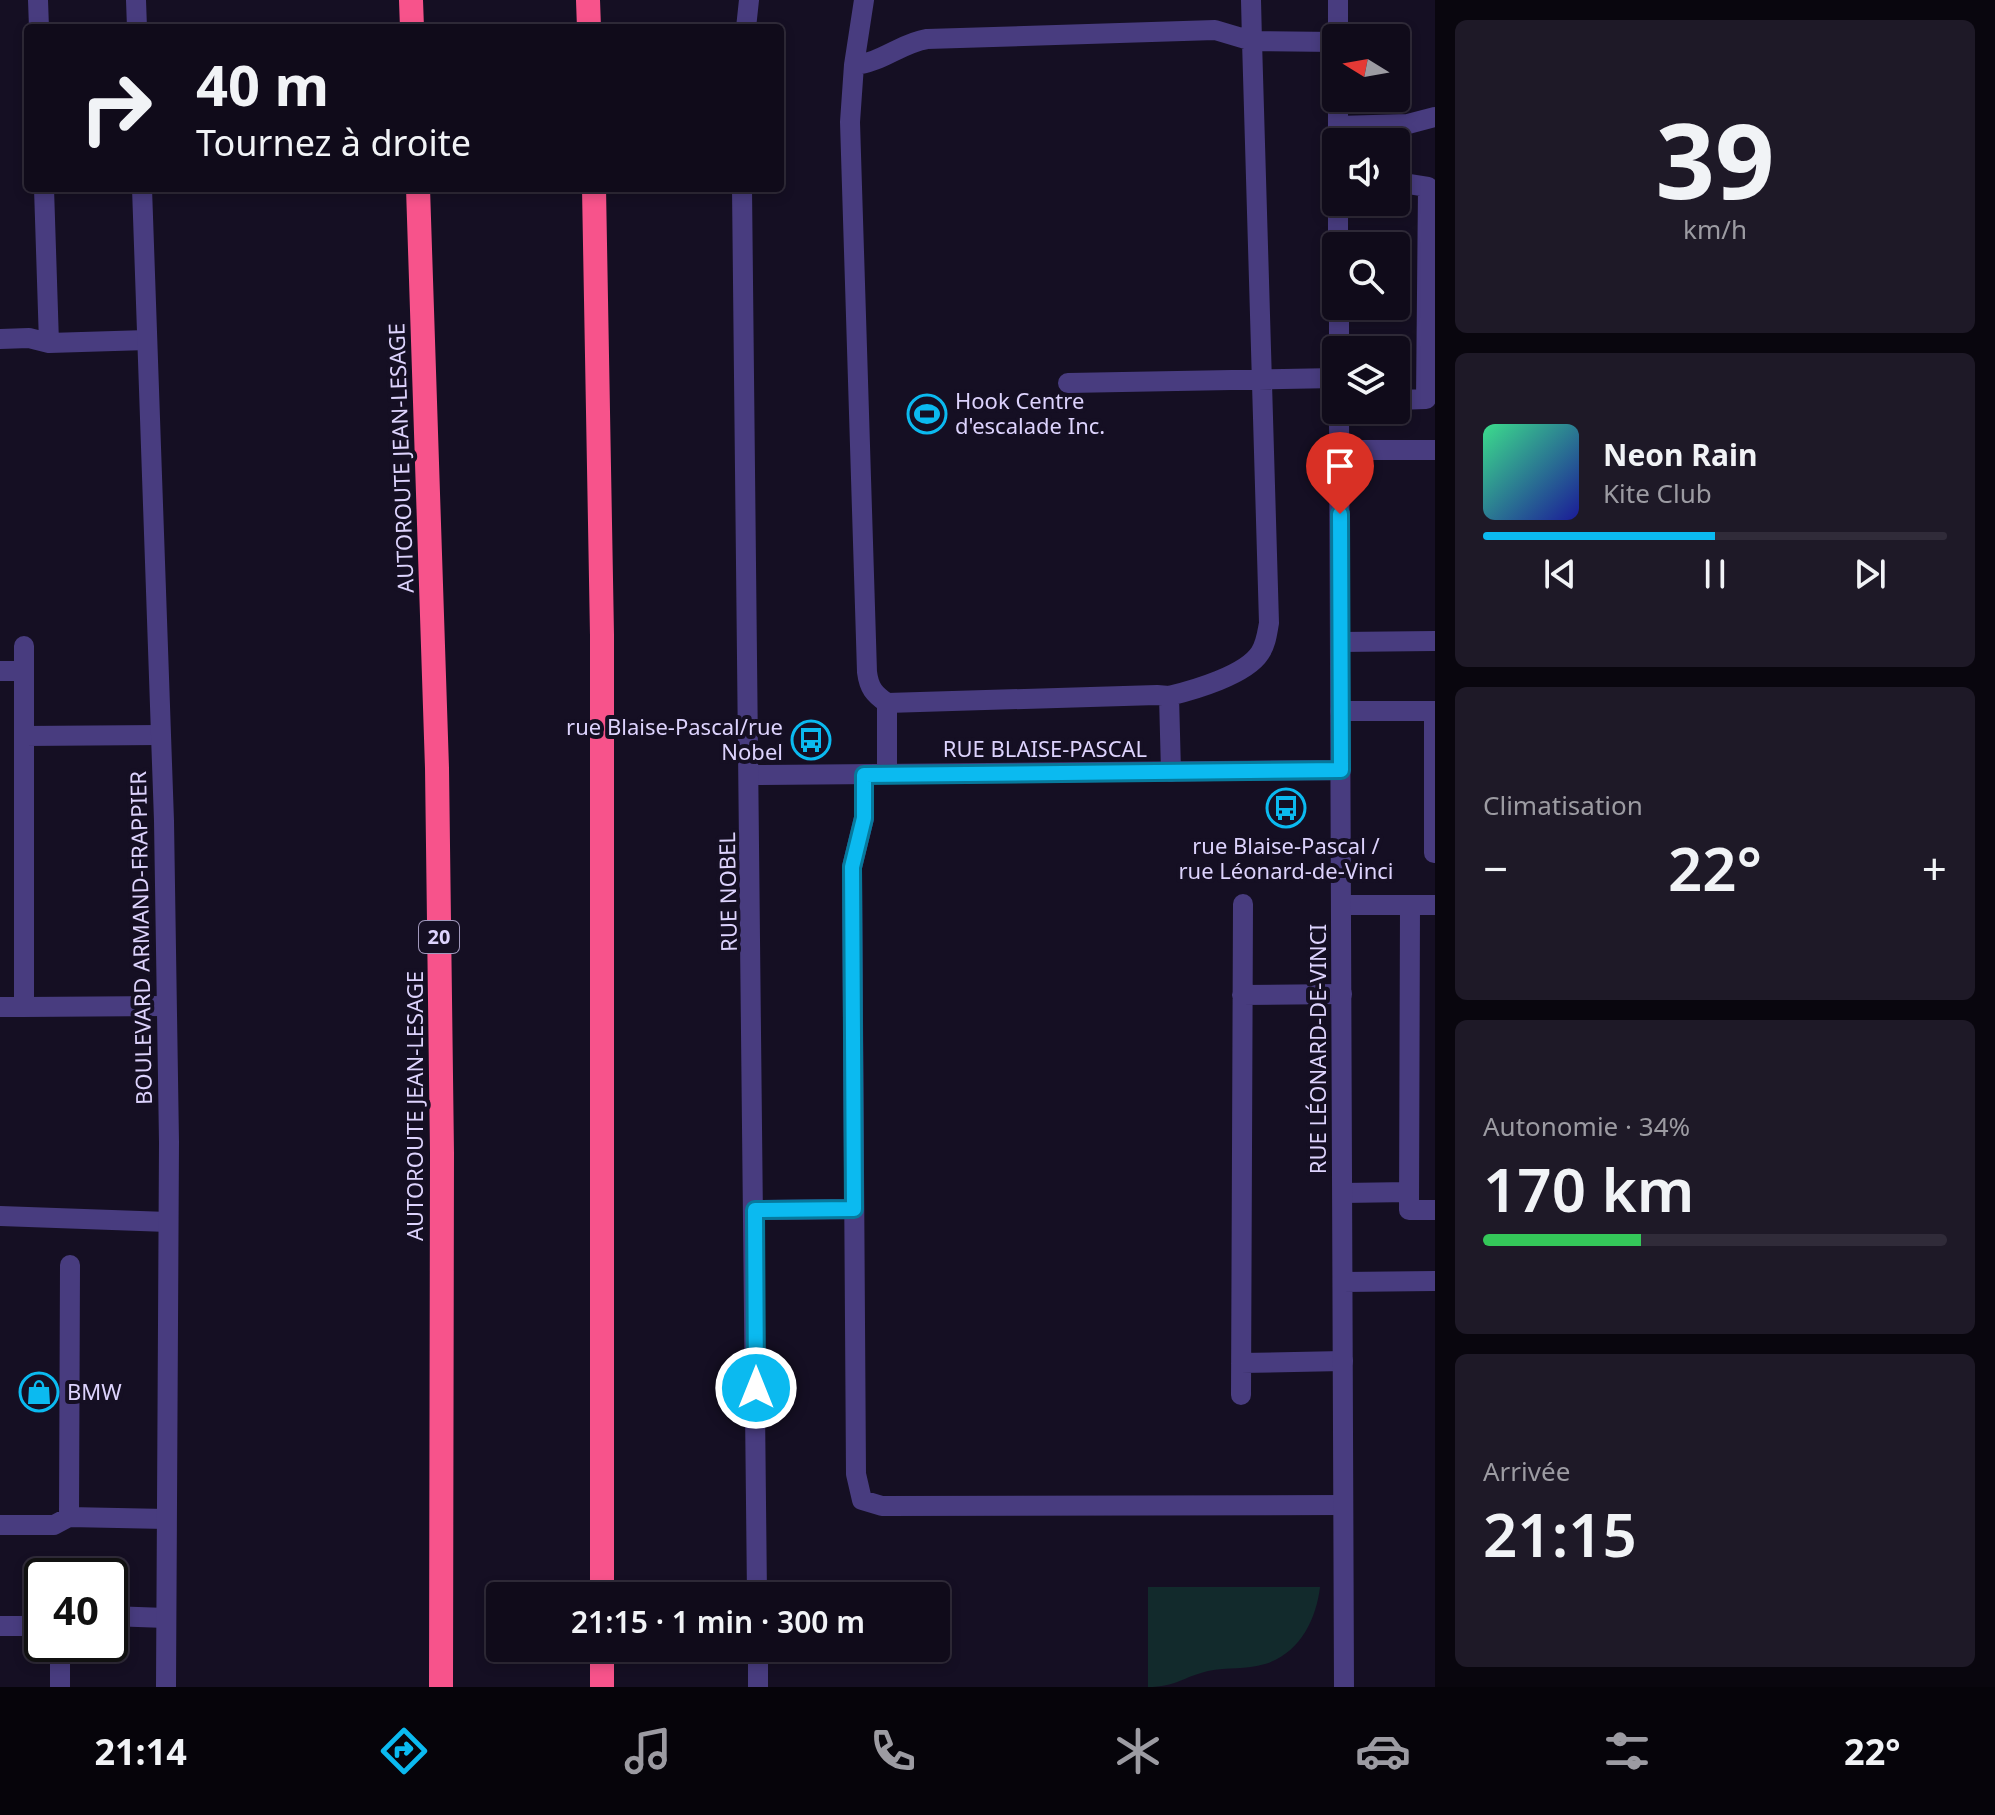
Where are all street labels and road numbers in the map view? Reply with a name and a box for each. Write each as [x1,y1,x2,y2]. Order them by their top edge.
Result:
street label: AUTOROUTE JEAN-LESAGE [380,323,420,594]
street label: RUE BLAISE-PASCAL [943,733,1147,763]
street label: BOULEVARD ARMAND-FRAPPIER [122,771,158,1105]
street label: RUE NOBEL [711,832,743,952]
road number: 20 [419,921,459,953]
street label: RUE LÉONARD-DE-VINCI [1302,924,1332,1174]
street label: AUTOROUTE JEAN-LESAGE [399,971,429,1241]

